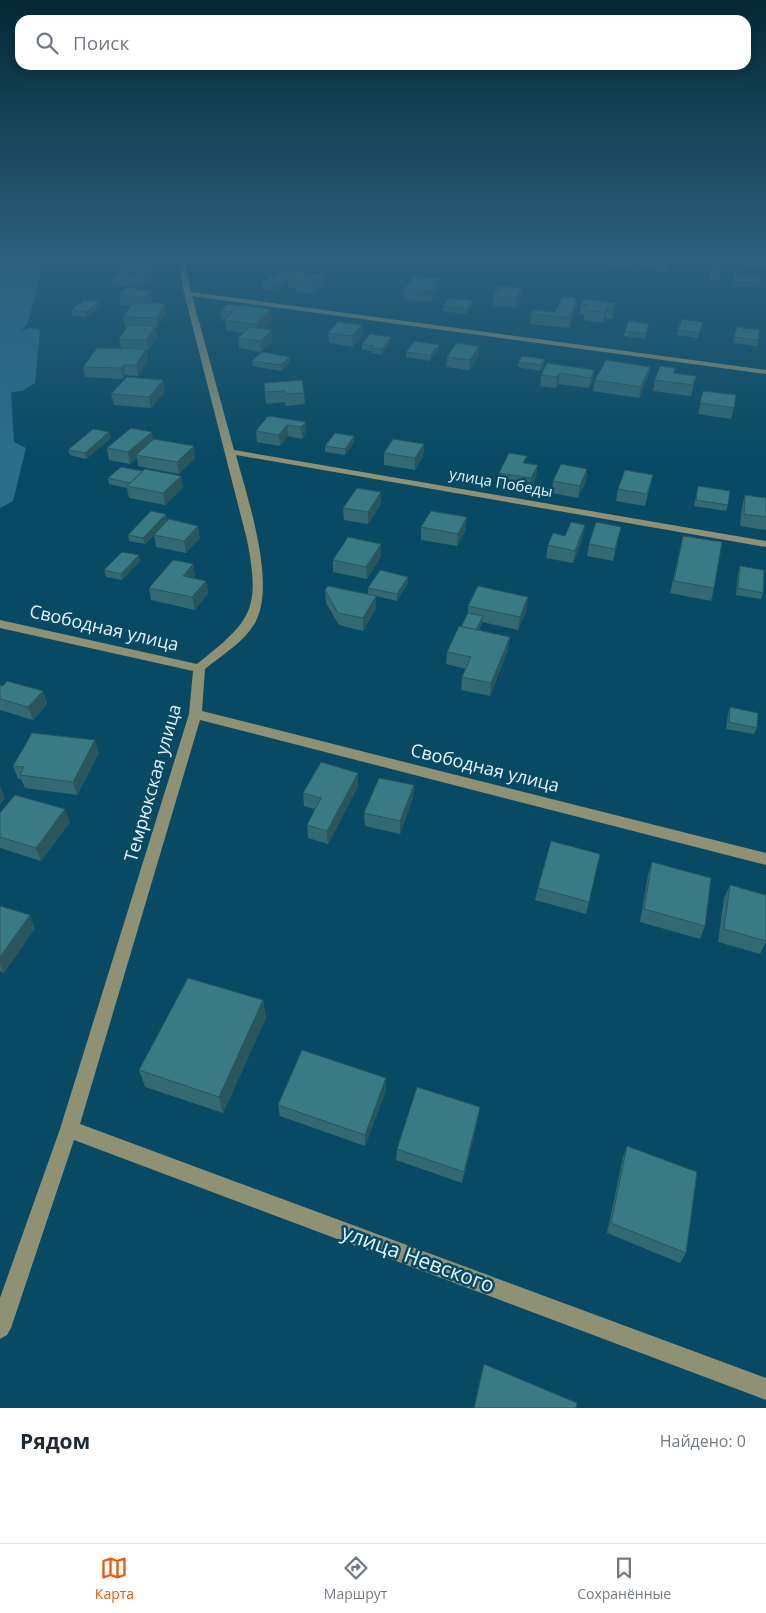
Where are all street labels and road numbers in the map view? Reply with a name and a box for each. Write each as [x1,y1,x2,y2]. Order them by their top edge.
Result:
street label: улица Победы [448,463,554,501]
street label: Свободная улица [27,598,181,656]
street label: Темрюкская улица [118,701,186,864]
street label: Свободная улица [408,737,562,797]
street label: улица Невского [338,1217,499,1299]

